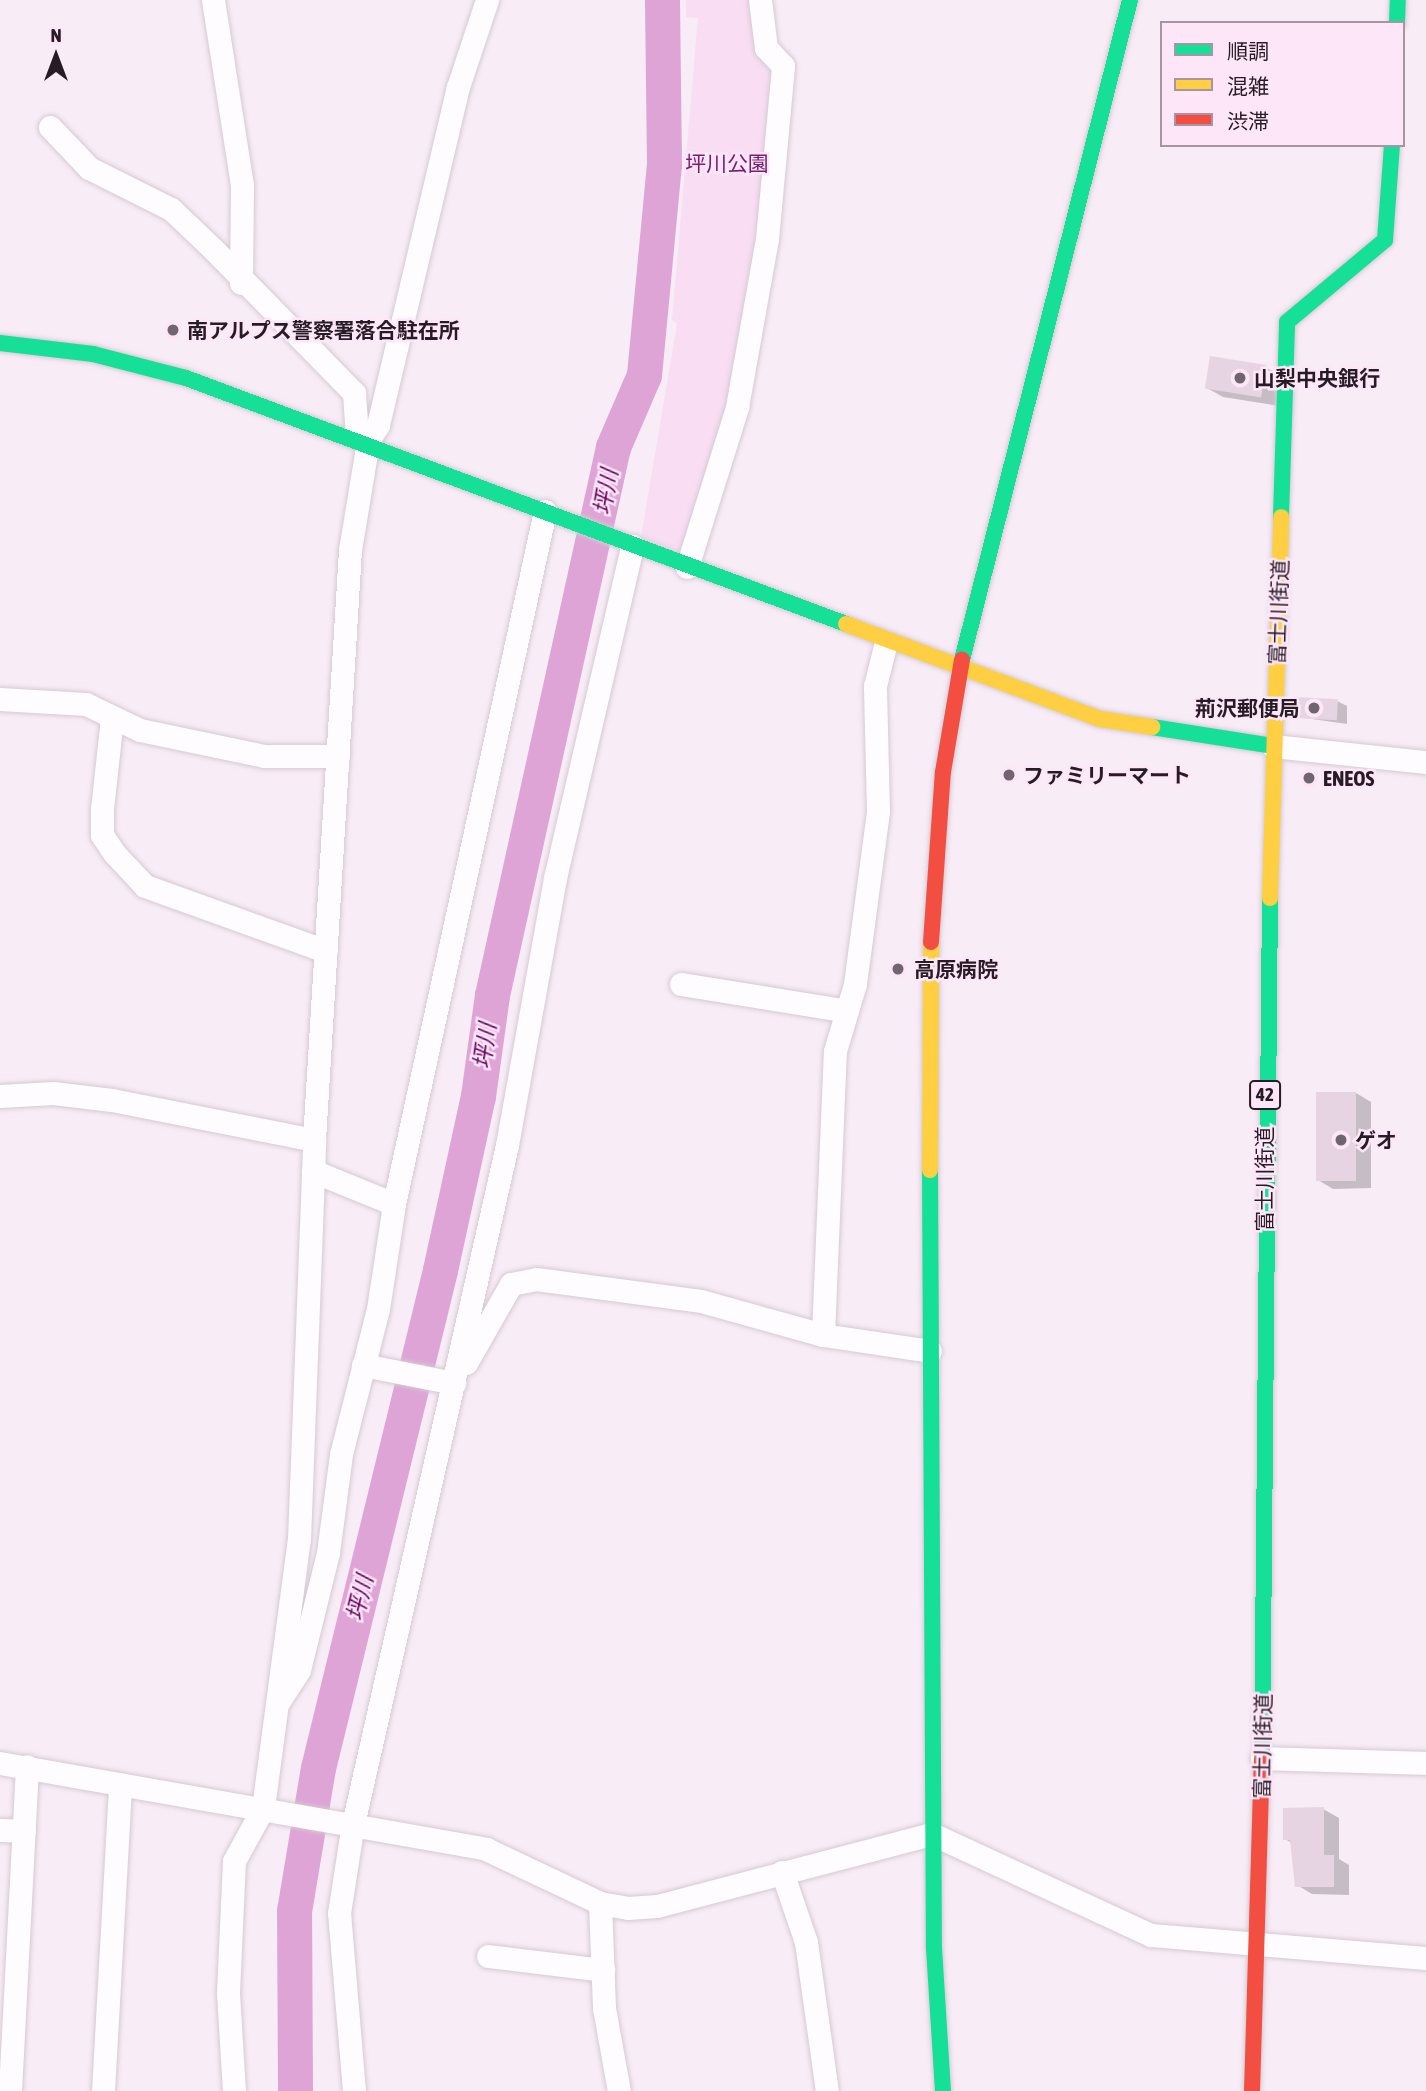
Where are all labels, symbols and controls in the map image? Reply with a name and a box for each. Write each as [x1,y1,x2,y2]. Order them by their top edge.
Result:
north arrow [21,21,91,91]
legend [1160,21,1405,147]
text: N [50,24,62,46]
text: 順調 [1227,39,1269,63]
text: 混雑 [1227,74,1269,98]
text: 渋滞 [1227,109,1269,133]
park label: 坪川公園 [685,150,769,176]
place label: 南アルプス警察署落合駐在所 [187,317,460,343]
marker: 南アルプス警察署落合駐在所 [165,322,181,338]
place label: 山梨中央銀行 [1254,365,1380,391]
marker: 山梨中央銀行 [1232,370,1248,386]
water label: 坪川 [588,467,624,517]
street label: 富士川街道 [1264,559,1292,665]
place label: 荊沢郵便局 [1195,695,1300,721]
marker: 荊沢郵便局 [1306,700,1322,716]
place label: ファミリーマート [1023,762,1191,788]
place label: ENEOS [1323,765,1374,791]
marker: ファミリーマート [1001,767,1017,783]
marker: ENEOS [1301,770,1317,786]
place label: 高原病院 [914,956,998,982]
marker: 高原病院 [888,959,908,979]
water label: 坪川 [468,1021,502,1071]
road number: 42 [1248,1079,1282,1110]
street label: 富士川街道 [1251,1127,1277,1231]
place label: ゲオ [1355,1127,1397,1153]
marker: ゲオ [1333,1132,1349,1148]
water label: 坪川 [341,1572,379,1624]
street label: 富士川街道 [1248,1693,1276,1799]

